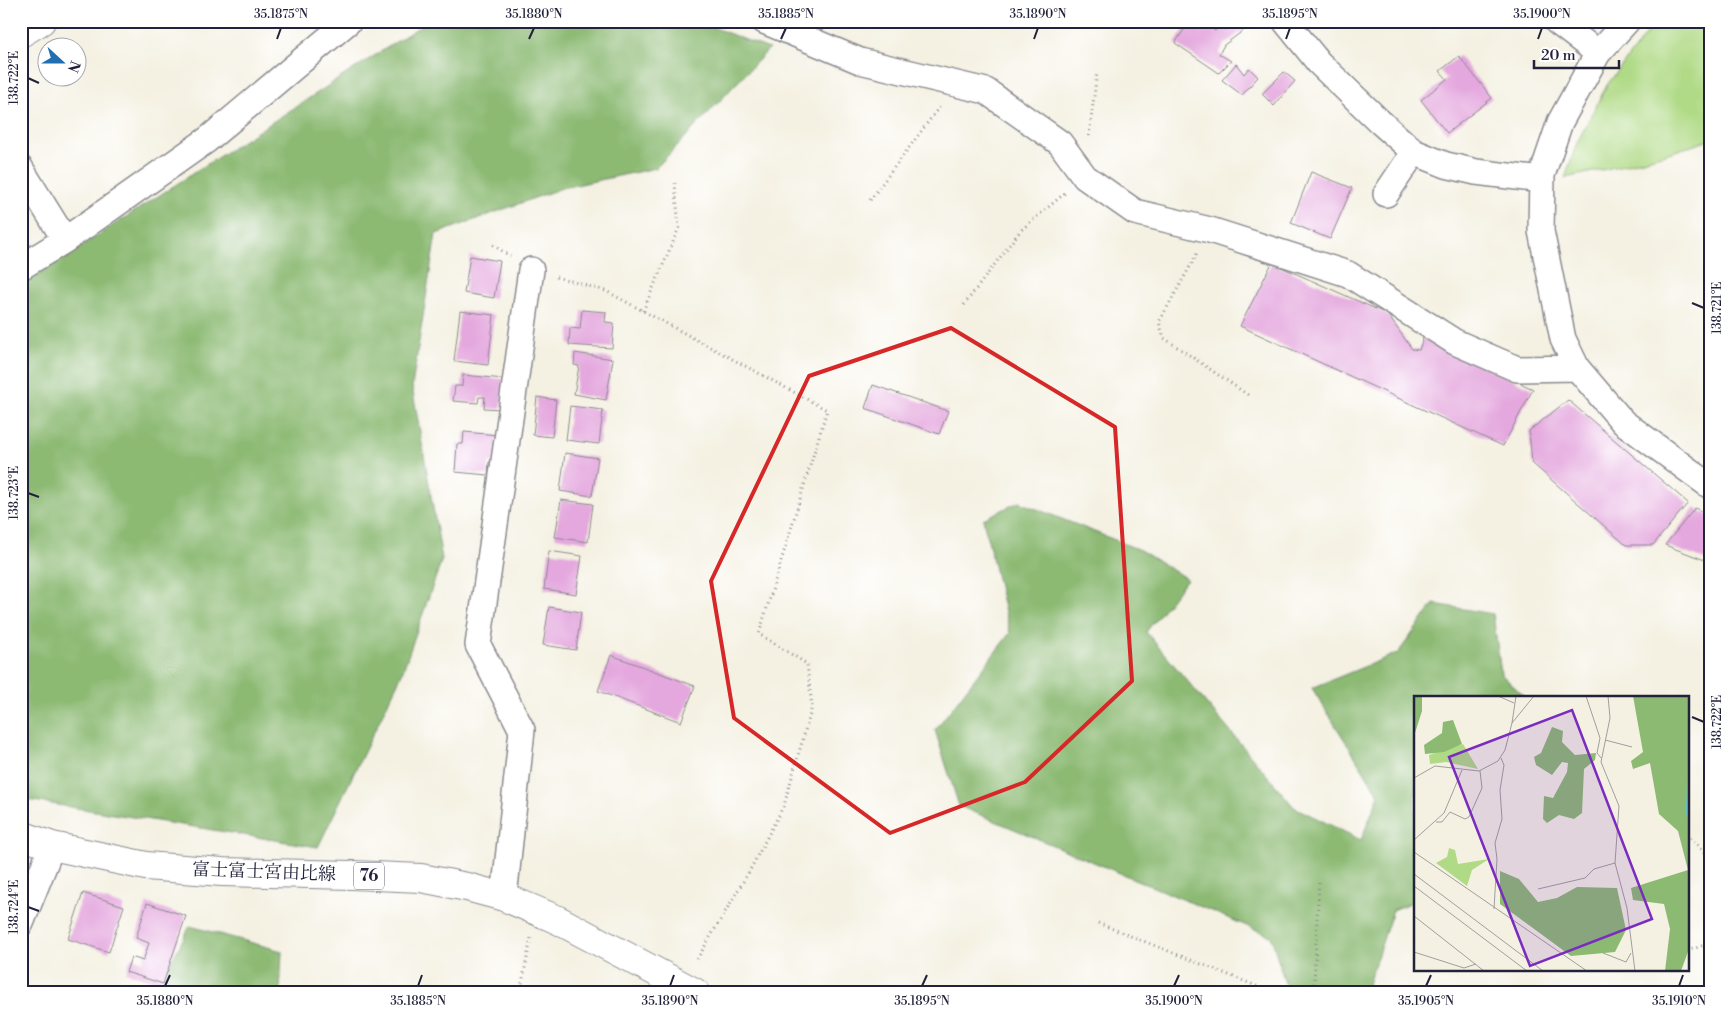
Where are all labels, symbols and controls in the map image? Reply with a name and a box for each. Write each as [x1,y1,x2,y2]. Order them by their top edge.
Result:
text: 35.1875°N [254,7,308,22]
text: 35.1880°N [505,7,563,22]
text: 35.1885°N [758,7,814,22]
text: 35.1890°N [1010,7,1067,22]
text: 35.1895°N [1262,7,1318,22]
text: 35.1900°N [1513,7,1571,22]
north arrow [38,38,88,88]
scale bar [1534,38,1618,70]
text: 20 m [1541,46,1576,65]
text: 138.722°E [7,51,22,105]
text: N [63,58,84,75]
text: 138.721°E [1710,282,1725,334]
text: 138.723°E [7,466,22,520]
text: 138.722°E [1710,695,1725,749]
inset map [1414,696,1688,972]
street label: 富士富士宮由比線 [192,858,336,886]
road number: 76 [354,862,384,889]
text: 138.724°E [7,880,22,934]
text: 35.1880°N [136,994,194,1009]
text: 35.1885°N [390,994,446,1009]
text: 35.1890°N [642,994,699,1009]
text: 35.1895°N [894,994,950,1009]
text: 35.1900°N [1145,994,1203,1009]
text: 35.1905°N [1398,994,1454,1009]
text: 35.1910°N [1652,994,1706,1009]

